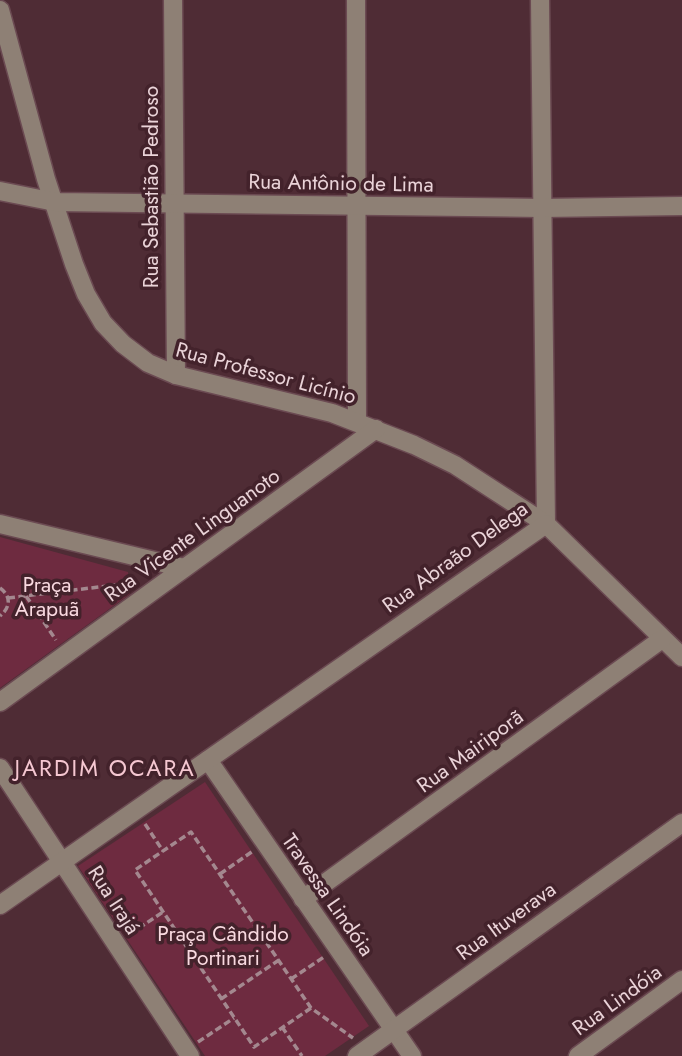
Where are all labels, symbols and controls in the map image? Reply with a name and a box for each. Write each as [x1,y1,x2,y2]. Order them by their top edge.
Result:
street label: Rua Sebastião Pedroso [136,86,166,288]
street label: Rua Antônio de Lima [248,166,434,200]
street label: Rua Professor Licínio [172,334,360,412]
street label: Rua Vicente Linguanoto [98,461,286,609]
street label: Rua Abraão Delega [376,494,534,620]
park label: Praça Arapuã [15,570,79,624]
street label: Rua Mairiporã [411,702,529,800]
district label: JARDIM OCARA [11,751,196,785]
street label: Travessa Lindóia [275,828,381,962]
street label: Rua Irajá [80,860,148,940]
street label: Rua Ituverava [450,875,562,967]
park label: Praça Cândido Portinari [157,919,289,973]
street label: Rua Lindóia [566,957,668,1043]

